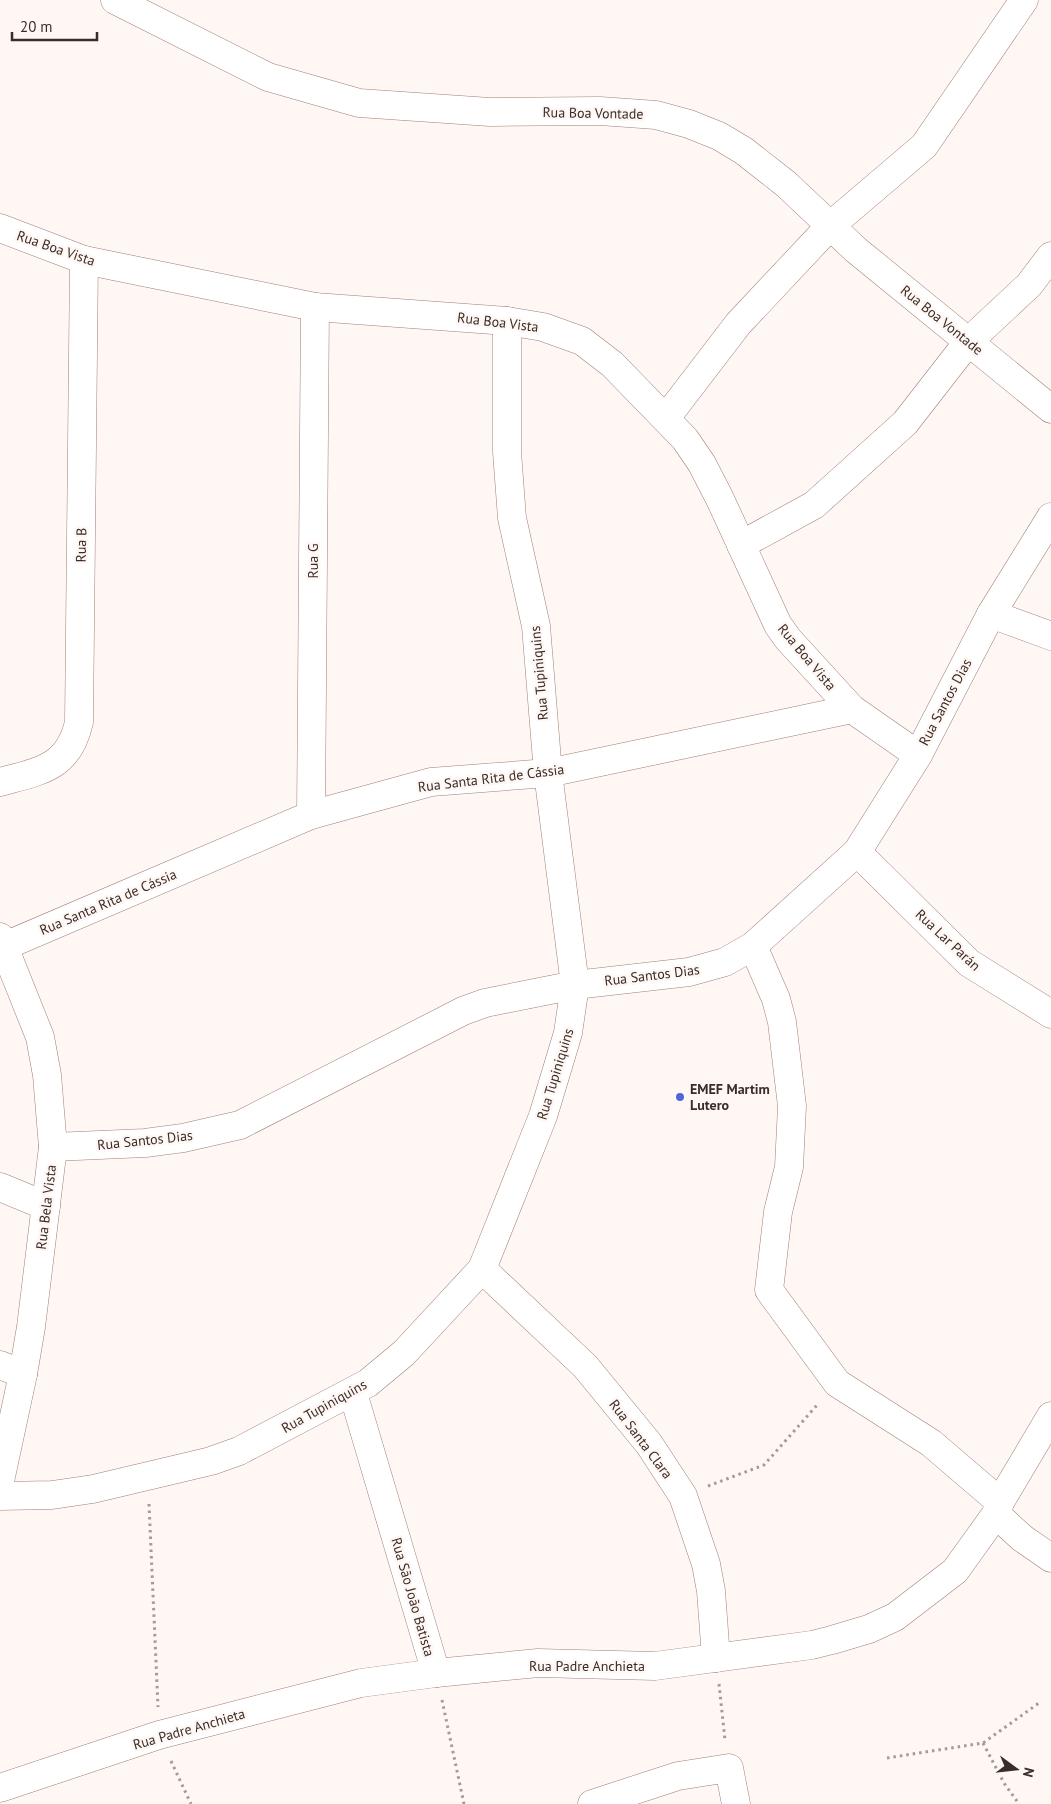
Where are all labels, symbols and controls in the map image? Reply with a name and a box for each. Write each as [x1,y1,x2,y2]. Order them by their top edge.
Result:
scale bar [12,10,98,42]
text: 20 m [20,17,53,36]
street label: Rua Boa Vontade [542,103,644,123]
street label: Rua Boa Vista [14,226,98,270]
street label: Rua Boa Vontade [897,281,987,359]
street label: Rua Boa Vista [456,308,540,336]
street label: Rua B [72,528,90,562]
street label: Rua G [304,544,322,579]
street label: Rua Boa Vista [774,620,840,694]
street label: Rua Tupiniquins [526,625,552,721]
street label: Rua Santos Dias [915,655,976,749]
street label: Rua Santa Rita de Cássia [417,760,565,796]
street label: Rua Santa Rita de Cássia [37,865,179,939]
street label: Rua Lar Parán [912,905,984,975]
street label: Rua Santos Dias [603,960,701,990]
street label: Rua Tupiniquins [533,1026,578,1122]
place label: EMEF Martim Lutero [690,1080,770,1114]
marker: EMEF Martim Lutero [674,1091,686,1103]
street label: Rua Santos Dias [96,1126,194,1154]
street label: Rua Bela Vista [32,1163,60,1250]
street label: Rua Tupiniquins [278,1375,370,1437]
street label: Rua Santa Clara [605,1396,677,1482]
street label: Rua São João Batista [387,1535,439,1659]
street label: Rua Padre Anchieta [529,1657,645,1675]
street label: Rua Padre Anchieta [131,1704,247,1754]
north arrow [991,1744,1041,1794]
text: N [1019,1766,1038,1779]

